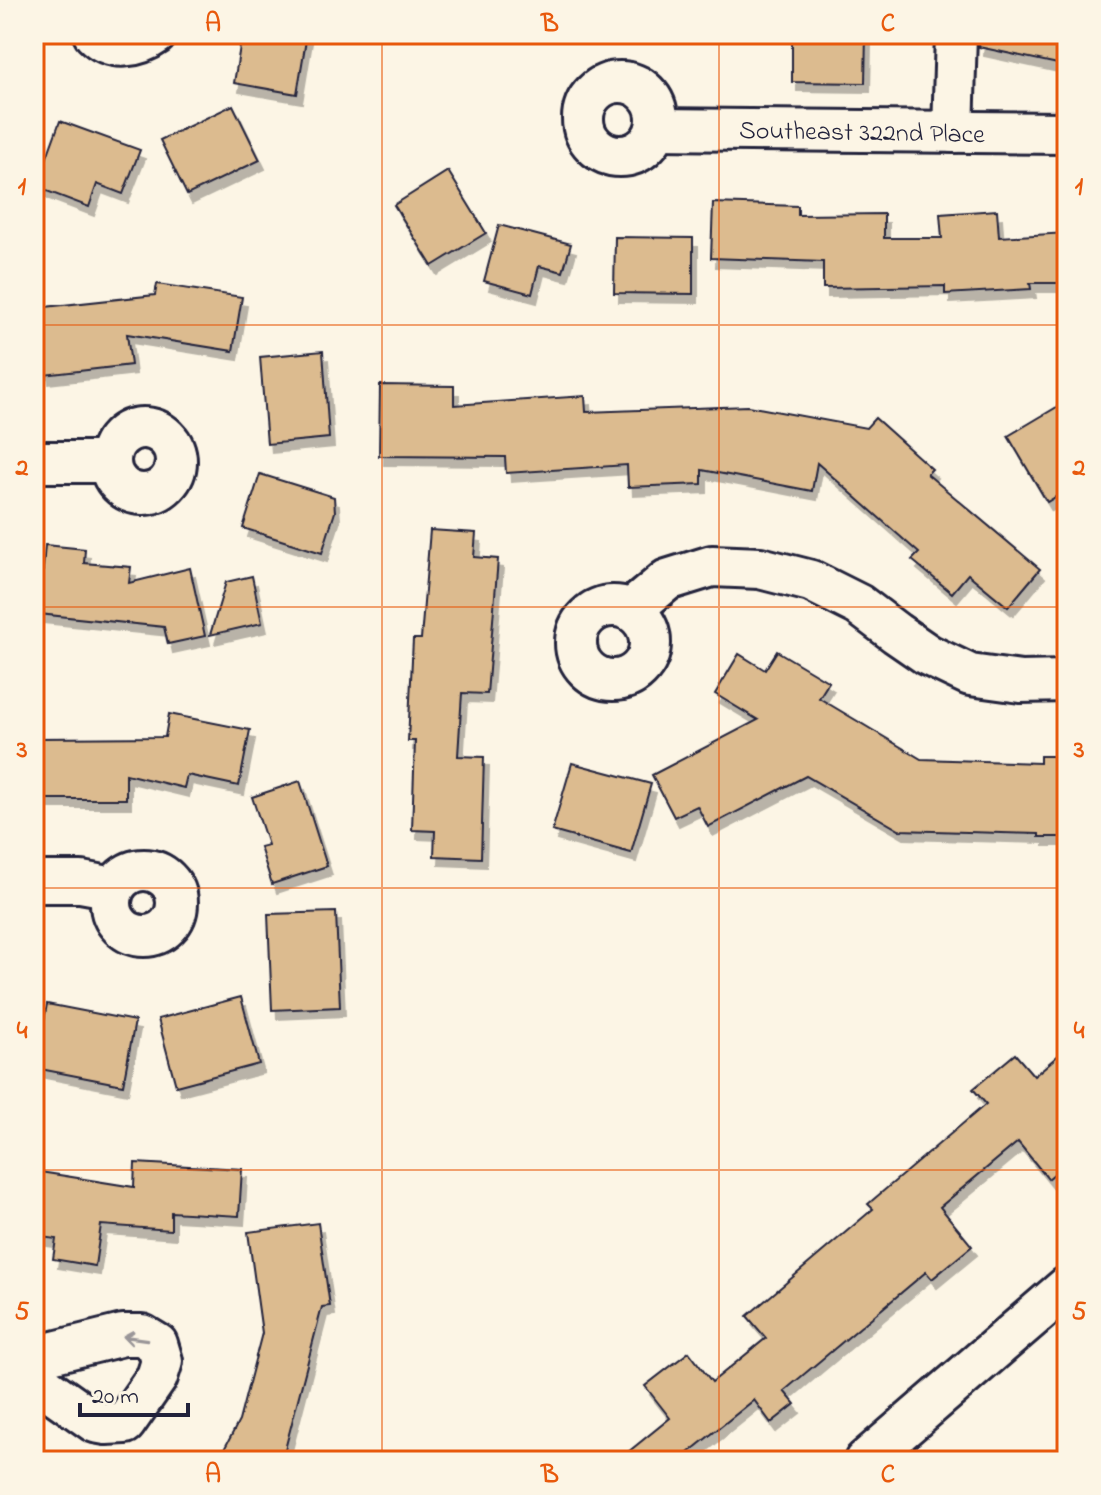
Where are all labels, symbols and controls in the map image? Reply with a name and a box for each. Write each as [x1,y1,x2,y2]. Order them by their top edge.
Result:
text: A [205,6,221,44]
text: B [540,6,559,44]
text: C [881,6,895,44]
street label: Southeast 322nd Place [739,113,986,155]
text: 1 [18,169,27,207]
text: 1 [1075,169,1084,207]
text: 2 [15,450,29,488]
text: 2 [1072,450,1086,488]
text: 3 [16,732,28,770]
text: 3 [1073,732,1085,770]
text: 4 [17,1013,28,1051]
text: 4 [1074,1013,1085,1051]
text: 5 [15,1294,30,1332]
text: 5 [1072,1294,1087,1332]
one-way arrow [123,1330,149,1345]
scale bar [80,1367,188,1417]
text: 20 m [92,1380,139,1415]
text: A [205,1457,221,1495]
text: B [540,1457,559,1495]
text: C [881,1457,895,1495]

